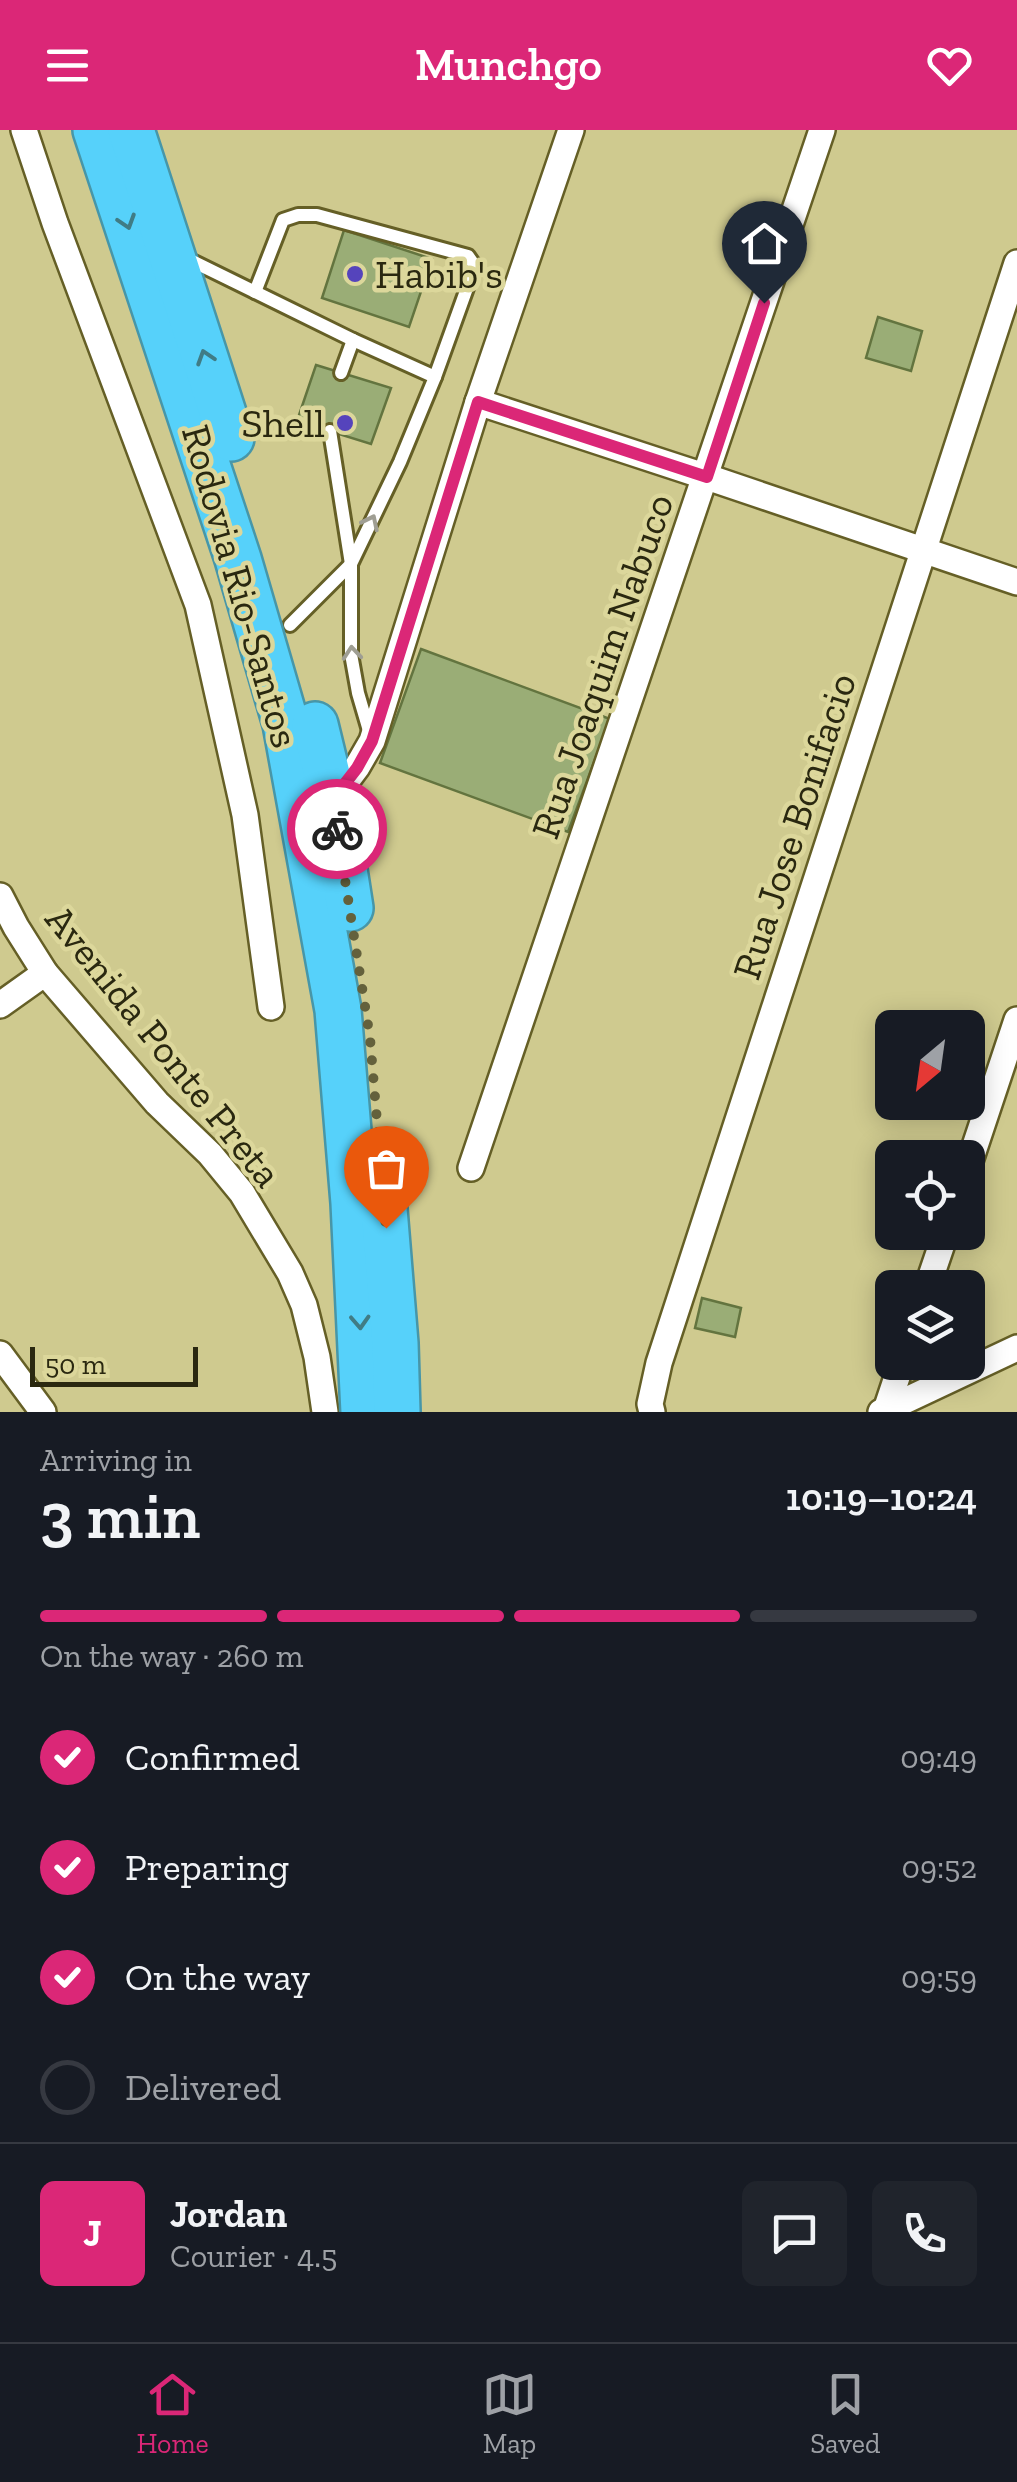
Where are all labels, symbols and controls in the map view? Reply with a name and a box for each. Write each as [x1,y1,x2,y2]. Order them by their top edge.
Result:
icon: menu [40,38,95,93]
text: Munchgo [415,38,602,92]
icon: heart [922,38,977,93]
pin [722,201,807,304]
one-way arrow [116,213,136,230]
icon: home [737,216,792,271]
place label: Habib's [375,250,503,298]
marker: Habib's [344,263,366,285]
one-way arrow [196,349,217,366]
place label: Shell [241,399,325,447]
marker: Shell [334,412,356,434]
street label: Rodovia Rio-Santos [172,419,310,753]
street label: Rua Joaquim Nabuco [521,487,683,845]
one-way arrow [359,515,378,533]
one-way arrow [342,645,364,661]
street label: Rua Jose Bonifacio [722,667,866,985]
courier [287,779,387,879]
icon: bike [310,802,365,857]
street label: Avenida Ponte Preta [36,896,292,1196]
north arrow [875,1010,985,1120]
map controls [875,1010,985,1380]
pin [344,1126,429,1229]
button: locate [875,1140,985,1250]
icon: bag [359,1141,414,1196]
button: layers [875,1270,985,1380]
one-way arrow [349,1315,370,1331]
scale bar [30,1342,198,1386]
text: 50 m [45,1348,106,1381]
text: Arriving in [40,1441,192,1479]
text: 10:19–10:24 [786,1474,977,1520]
text: 3 min [40,1477,200,1555]
text: On the way · 260 m [40,1637,304,1675]
icon: check [40,1730,95,1785]
text: Confirmed [125,1734,300,1780]
text: 09:49 [900,1738,977,1776]
icon: check [40,1840,95,1895]
text: Preparing [125,1844,289,1890]
text: 09:52 [902,1848,977,1886]
icon: check [40,1950,95,2005]
text: On the way [125,1954,310,2000]
text: 09:59 [901,1958,977,1996]
text: Delivered [125,2064,281,2110]
button: chat [742,2181,847,2286]
button: phone [872,2181,977,2286]
text: Jordan [170,2191,287,2237]
text: J [83,2210,102,2256]
text: Courier · 4.5 [170,2237,337,2275]
tab: Home [137,2367,209,2460]
tab: Map [482,2367,537,2460]
tab: Saved [810,2367,880,2460]

